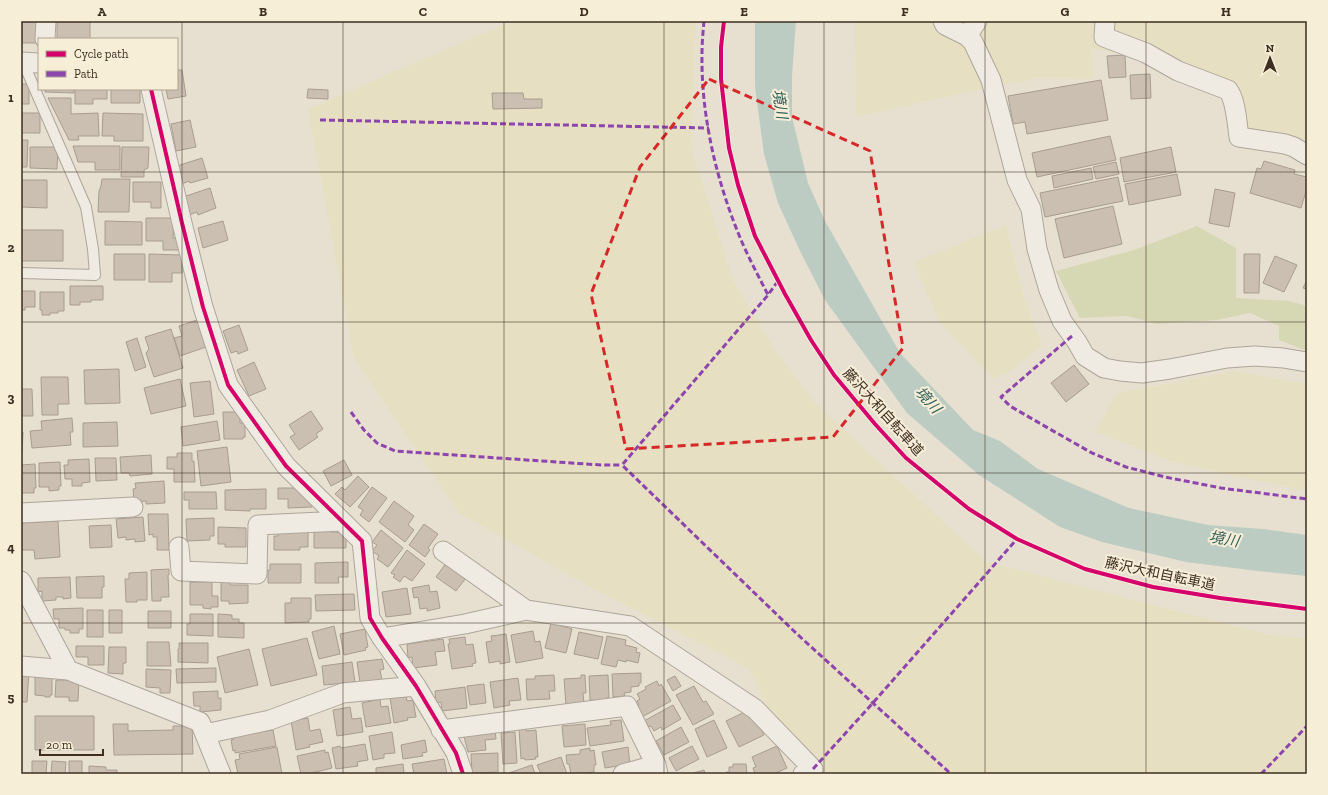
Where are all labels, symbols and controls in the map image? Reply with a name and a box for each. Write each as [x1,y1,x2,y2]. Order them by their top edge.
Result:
text: A [98,4,107,19]
text: B [259,4,267,19]
text: C [419,4,427,19]
text: D [579,4,589,19]
text: E [740,4,748,19]
text: F [901,4,909,19]
text: G [1061,4,1070,19]
text: H [1221,4,1231,19]
legend [38,38,178,90]
north arrow [1250,38,1290,78]
text: N [1266,42,1275,55]
text: Cycle path [74,47,129,61]
text: Path [74,67,98,81]
water label: 境川 [769,88,792,122]
text: 1 [8,90,14,105]
text: 2 [8,240,15,255]
street label: 藤沢大和自転車道 [839,365,927,459]
water label: 境川 [911,383,946,419]
text: 3 [8,390,15,405]
water label: 境川 [1208,528,1242,551]
text: 4 [7,540,15,555]
street label: 藤沢大和自転車道 [1103,554,1217,594]
text: 5 [8,690,15,705]
scale bar [40,731,103,757]
text: 20 m [46,738,73,752]

